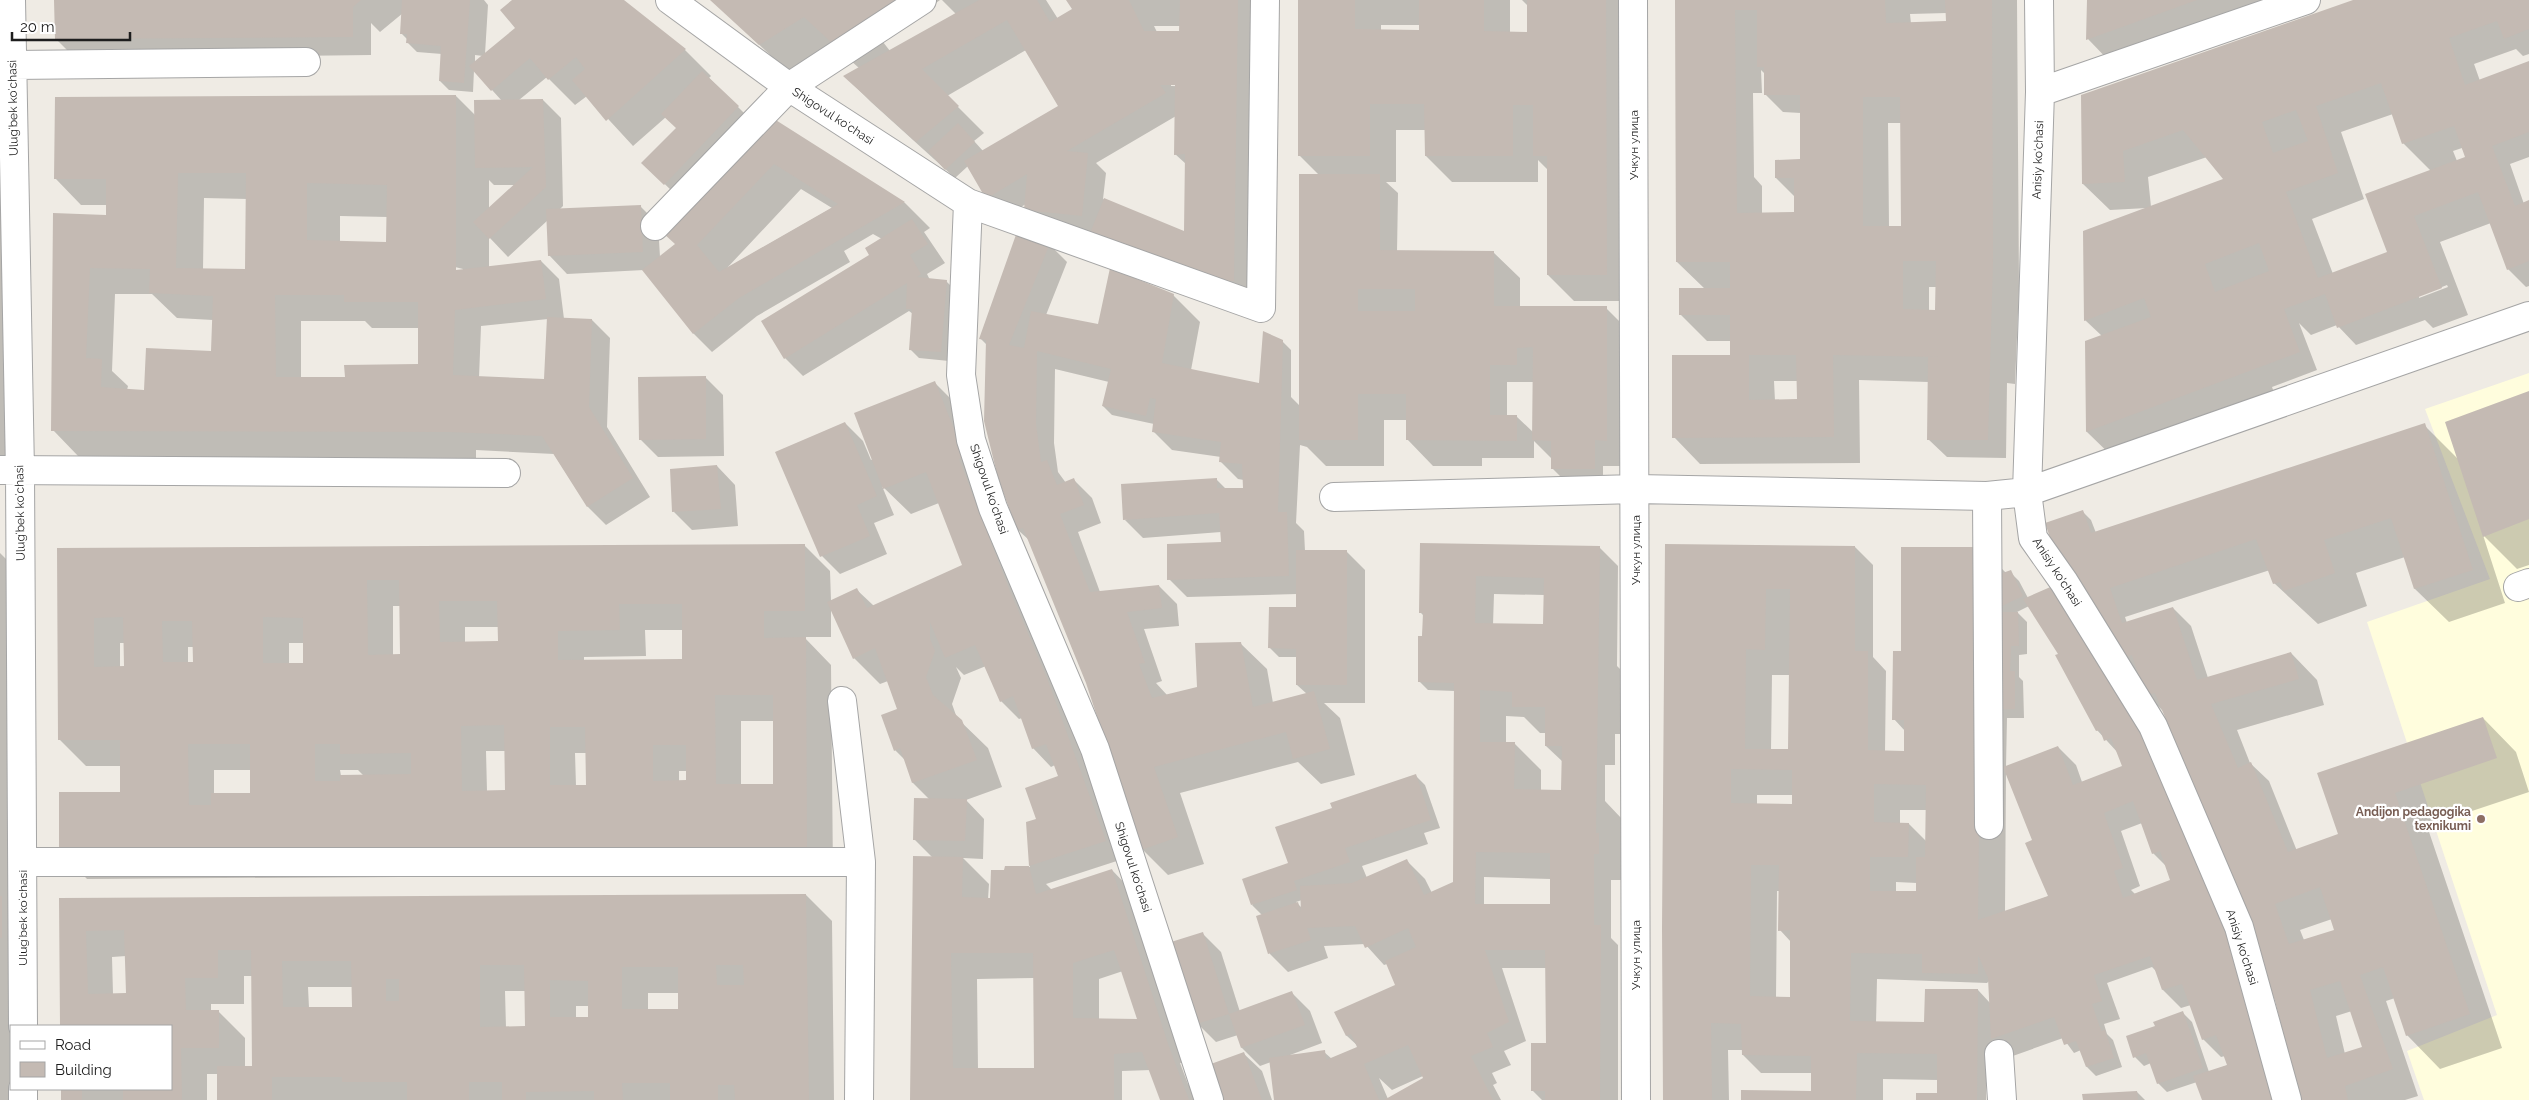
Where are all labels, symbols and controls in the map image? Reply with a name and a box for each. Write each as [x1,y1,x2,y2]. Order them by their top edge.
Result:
scale bar [12,10,130,42]
text: 20 m [20,18,55,36]
street label: Ulugʻbek koʻchasi [5,60,21,156]
street label: Shigovul koʻchasi [790,84,876,148]
street label: Учкун улица [1627,110,1641,180]
street label: Anisiy ko'chasi [2030,120,2046,200]
street label: Shigovul koʻchasi [967,442,1011,536]
street label: Ulugʻbek koʻchasi [12,465,28,561]
street label: Учкун улица [1629,515,1643,585]
street label: Anisiy ko'chasi [2030,535,2084,609]
place label: Andijon pedagogika texnikumi [2356,805,2471,833]
marker: Andijon pedagogika texnikumi [2475,813,2487,825]
street label: Shigovul koʻchasi [1112,820,1154,914]
street label: Ulugʻbek koʻchasi [16,870,30,966]
street label: Anisiy ko'chasi [2223,907,2261,987]
street label: Учкун улица [1629,920,1643,990]
legend [10,1025,172,1090]
text: Road [55,1036,91,1054]
text: Building [55,1061,112,1079]

